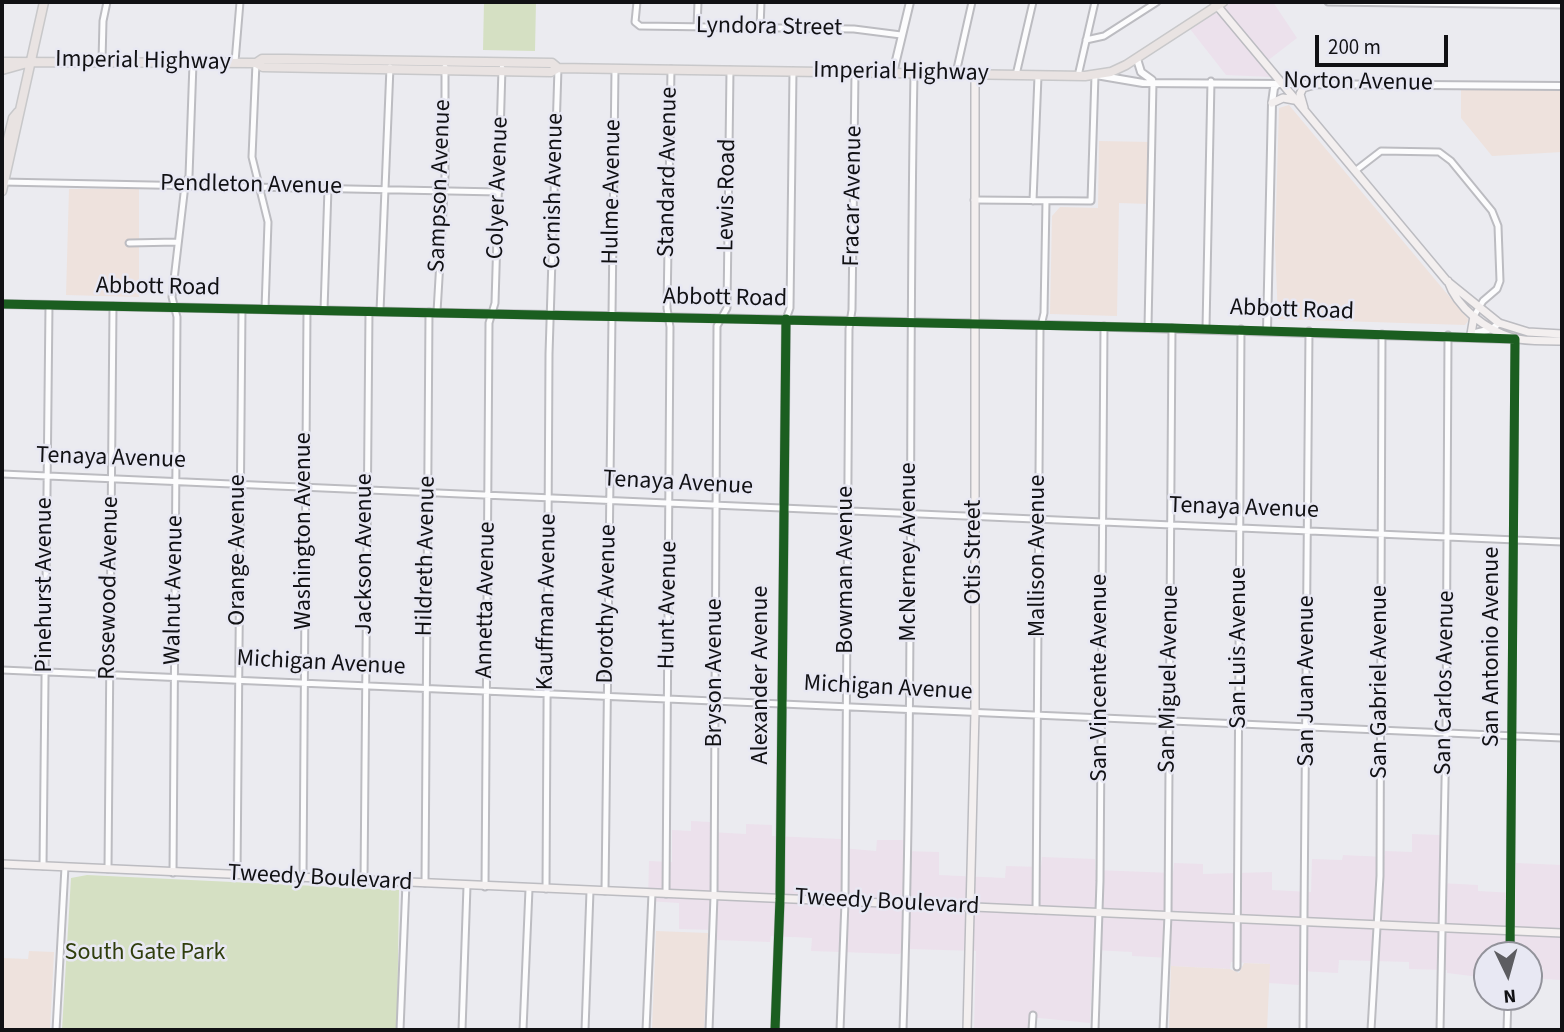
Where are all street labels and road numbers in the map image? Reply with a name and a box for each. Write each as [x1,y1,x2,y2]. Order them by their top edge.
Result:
street label: Lyndora Street [696,12,842,44]
street label: Imperial Highway [55,46,231,78]
street label: Imperial Highway [813,57,989,89]
street label: Norton Avenue [1283,67,1433,99]
street label: Standard Avenue [653,86,685,258]
street label: Sampson Avenue [424,99,458,273]
street label: Cornish Avenue [539,113,571,269]
street label: Colyer Avenue [482,116,516,260]
street label: Hulme Avenue [597,119,629,265]
street label: Fracar Avenue [838,125,870,267]
street label: Lewis Road [713,138,743,252]
street label: Pendleton Avenue [160,170,342,202]
street label: Abbott Road [96,273,220,303]
street label: Abbott Road [663,284,787,314]
street label: Abbott Road [1229,294,1355,328]
street label: Washington Avenue [291,432,319,630]
street label: Tenaya Avenue [36,442,186,476]
street label: McNerney Avenue [896,462,924,642]
street label: Tenaya Avenue [602,466,754,502]
street label: Jackson Avenue [352,473,380,635]
street label: Orange Avenue [225,474,253,626]
street label: Hildreth Avenue [411,475,443,637]
street label: Mallison Avenue [1025,475,1053,637]
street label: Bowman Avenue [833,486,861,654]
street label: Tenaya Avenue [1169,492,1319,526]
street label: Rosewood Avenue [94,496,126,680]
street label: Pinehurst Avenue [32,497,60,673]
street label: Otis Street [961,500,989,604]
street label: Kauffman Avenue [532,513,564,691]
street label: Walnut Avenue [159,515,191,665]
street label: Annetta Avenue [471,521,503,679]
street label: Dorothy Avenue [592,524,624,684]
street label: Hunt Avenue [653,540,685,670]
street label: San Antonio Avenue [1479,547,1507,747]
street label: San Luis Avenue [1226,567,1254,729]
street label: San Vincente Avenue [1087,574,1115,782]
street label: San Miguel Avenue [1154,585,1186,773]
street label: San Gabriel Avenue [1367,585,1395,779]
street label: Alexander Avenue [748,586,776,764]
street label: San Carlos Avenue [1430,590,1462,776]
street label: San Juan Avenue [1294,595,1322,767]
street label: Bryson Avenue [702,598,730,748]
street label: Michigan Avenue [236,645,406,683]
street label: Michigan Avenue [803,670,973,708]
street label: Tweedy Boulevard [227,860,413,898]
street label: Tweedy Boulevard [794,884,980,922]

